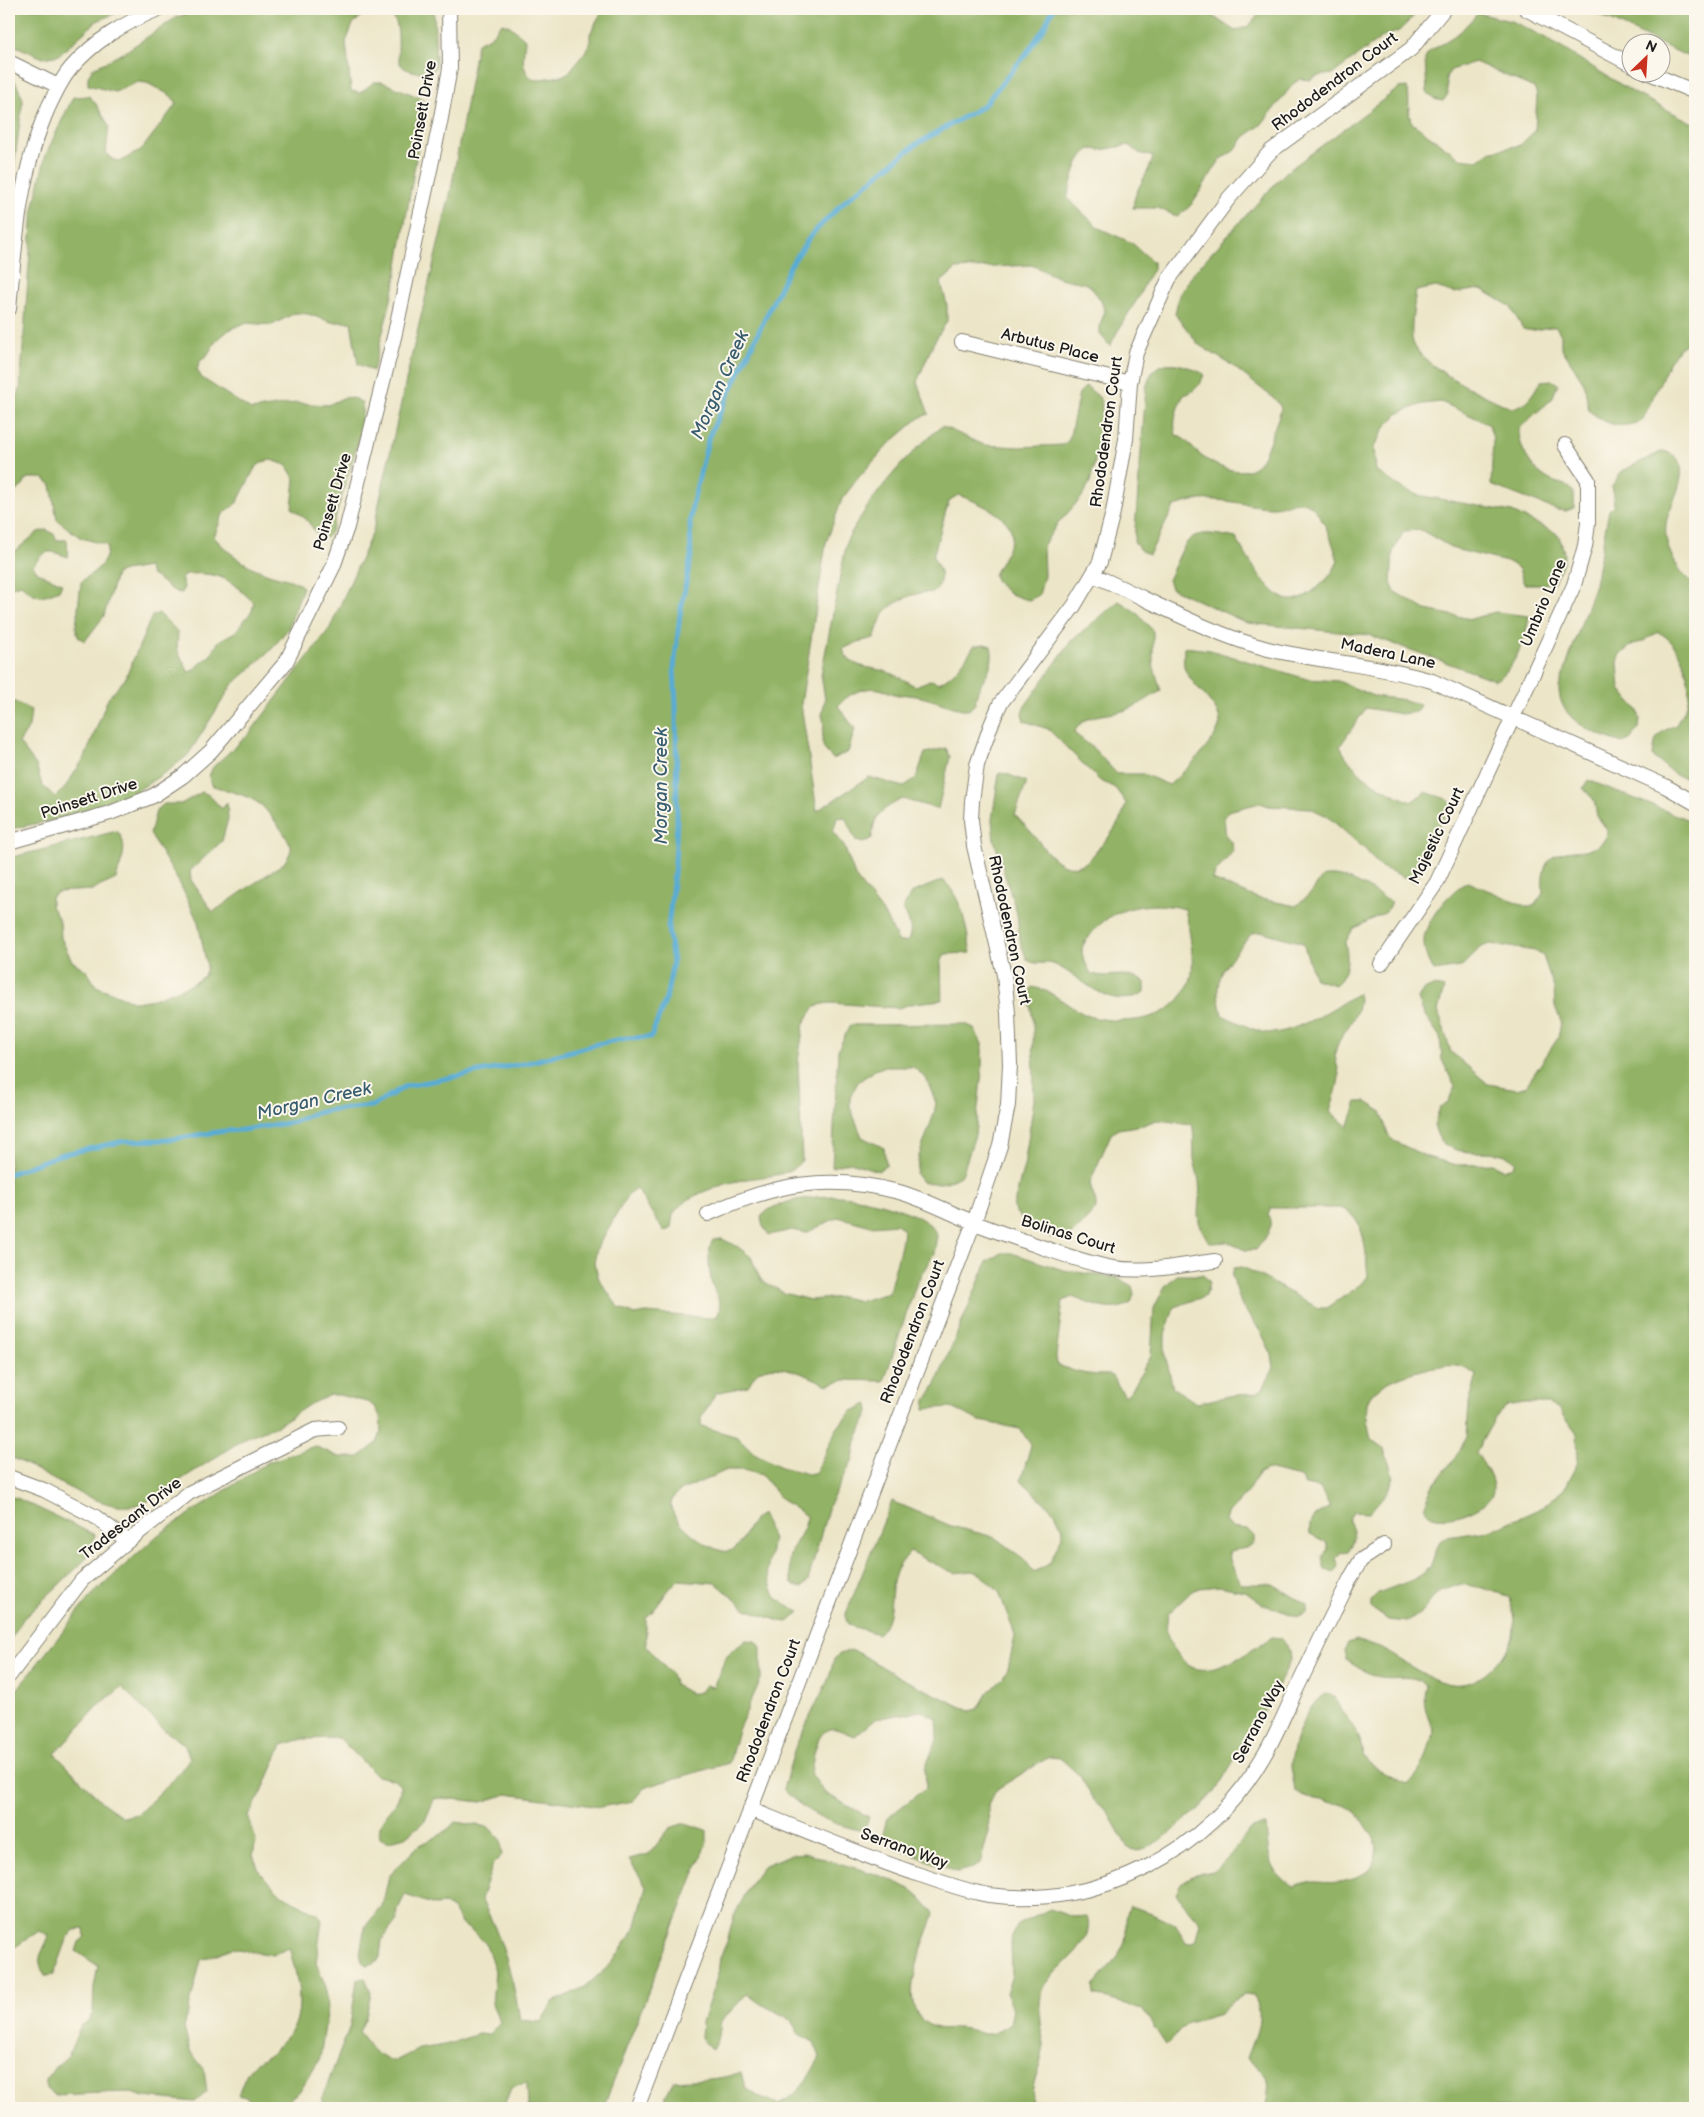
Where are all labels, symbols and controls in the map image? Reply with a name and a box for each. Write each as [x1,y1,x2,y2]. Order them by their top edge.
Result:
street label: Rhododendron Court [1268,29,1402,135]
north arrow [1622,32,1672,82]
text: N [1643,37,1660,57]
street label: Poinsett Drive [405,58,441,161]
street label: Arbutus Place [999,325,1101,367]
water label: Morgan Creek [687,326,754,443]
street label: Rhododendron Court [1087,355,1127,509]
street label: Poinsett Drive [310,451,356,553]
street label: Umbrio Lane [1517,556,1571,650]
street label: Madera Lane [1339,635,1438,673]
water label: Morgan Creek [651,726,672,844]
street label: Poinsett Drive [38,774,140,824]
street label: Majestic Court [1405,784,1469,888]
street label: Rhododendron Court [984,853,1034,1007]
water label: Morgan Creek [255,1077,374,1124]
street label: Bolinas Court [1018,1212,1118,1258]
street label: Rhododendron Court [877,1257,949,1407]
street label: Tradescant Drive [77,1473,186,1564]
street label: Rhododendron Court [733,1636,805,1786]
street label: Serrano Way [1229,1677,1289,1767]
street label: Serrano Way [858,1824,951,1874]

